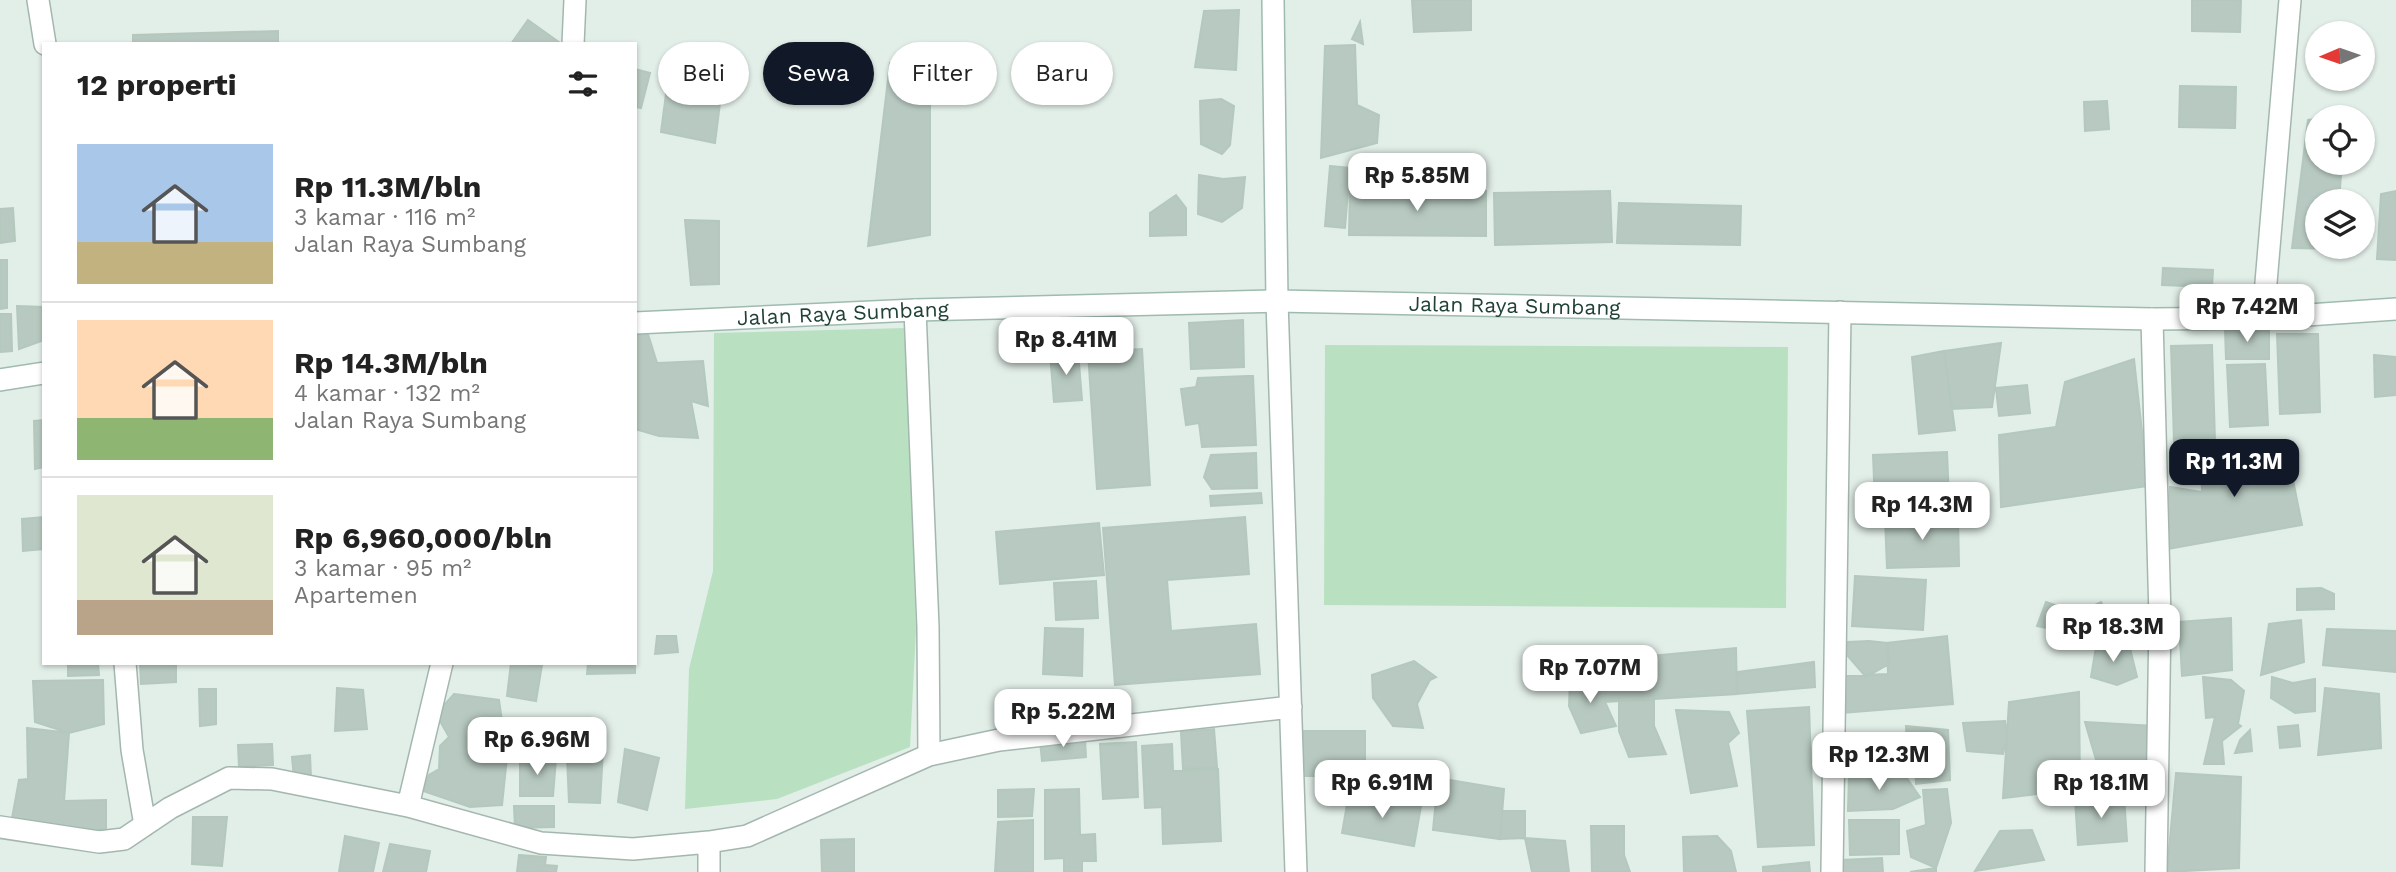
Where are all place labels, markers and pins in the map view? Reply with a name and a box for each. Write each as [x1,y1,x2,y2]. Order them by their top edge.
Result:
pin: Rp 5.85M [1345,154,1489,213]
pin: Rp 7.42M [2175,284,2319,344]
pin: Rp 8.41M [994,318,1138,377]
pin: Rp 11.3M [2162,440,2306,499]
pin: Rp 14.3M [1850,482,1994,542]
pin: Rp 18.3M [2041,604,2185,664]
pin: Rp 7.07M [1518,646,1662,705]
pin: Rp 5.22M [991,690,1135,749]
pin: Rp 6.96M [465,718,609,777]
pin: Rp 12.3M [1807,732,1951,792]
pin: Rp 6.91M [1310,760,1454,820]
pin: Rp 18.1M [2029,760,2173,820]

